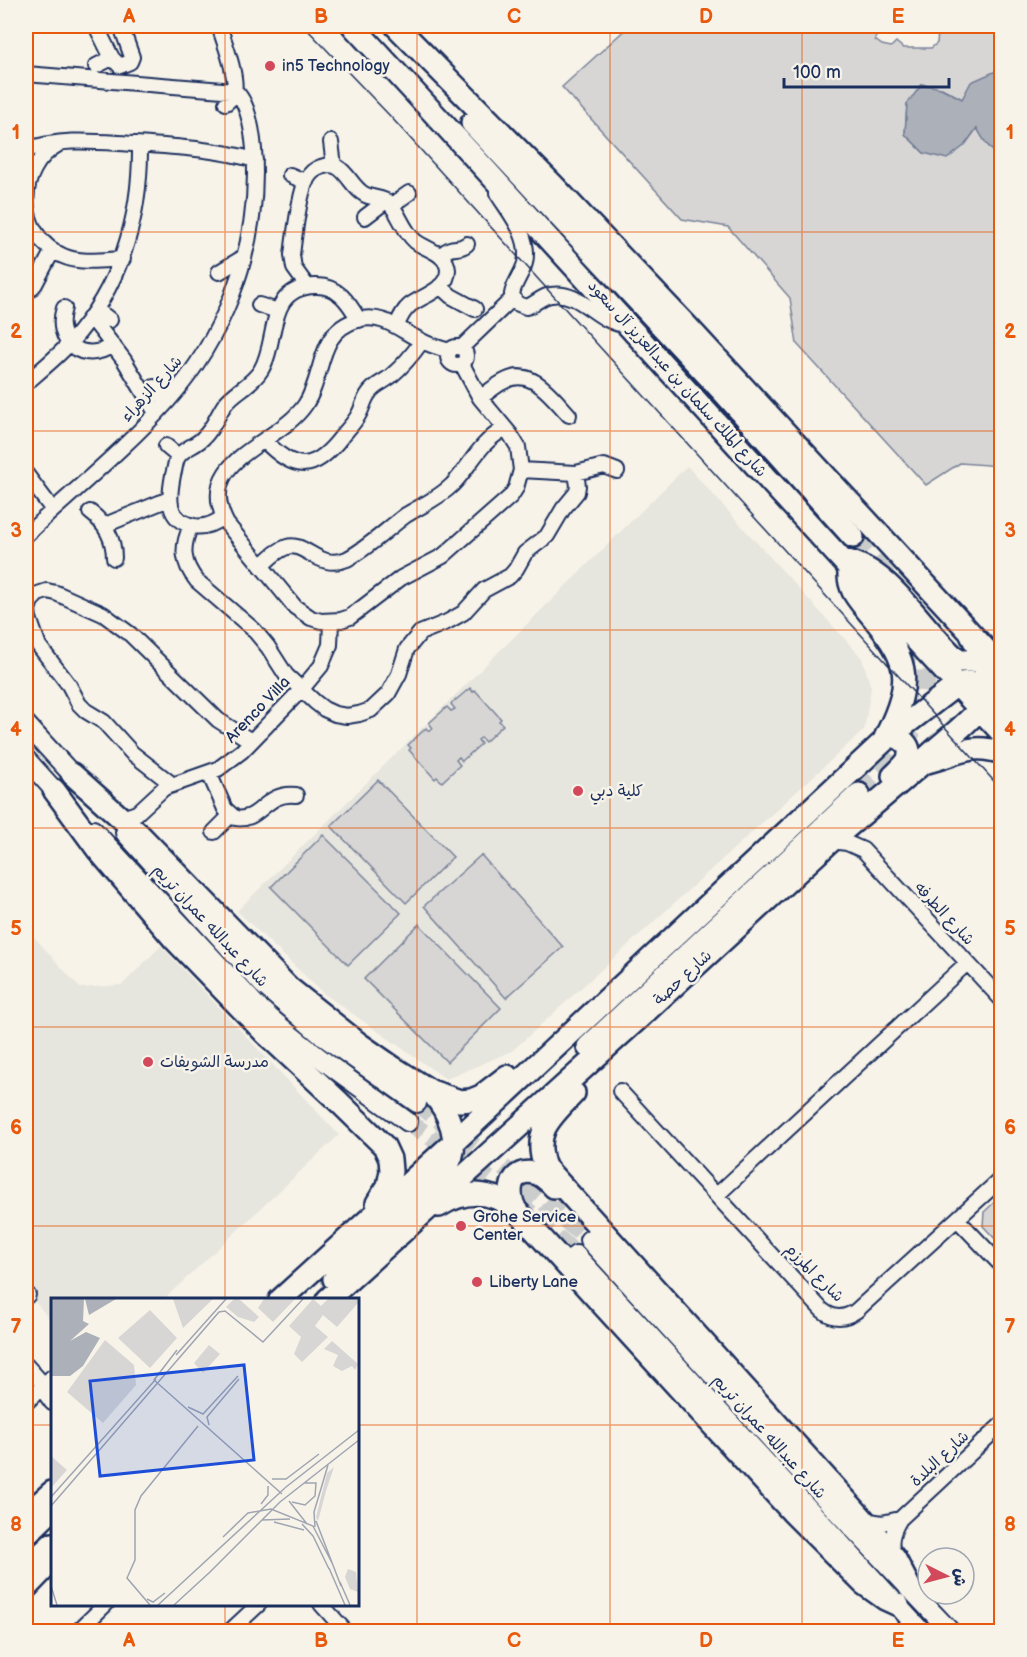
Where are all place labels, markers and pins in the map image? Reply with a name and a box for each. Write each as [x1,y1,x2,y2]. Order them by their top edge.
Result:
place label: in5 Technology [282,57,390,76]
marker: in5 Technology [263,59,277,73]
place label: كلية دبي [590,782,643,805]
marker: كلية دبي [571,784,585,798]
place label: مدرسة الشويفات [160,1053,269,1072]
marker: مدرسة الشويفات [141,1055,155,1069]
place label: Grohe Service Center [473,1208,577,1245]
marker: Grohe Service Center [454,1219,468,1233]
place label: Liberty Lane [489,1273,579,1292]
marker: Liberty Lane [470,1275,484,1289]

